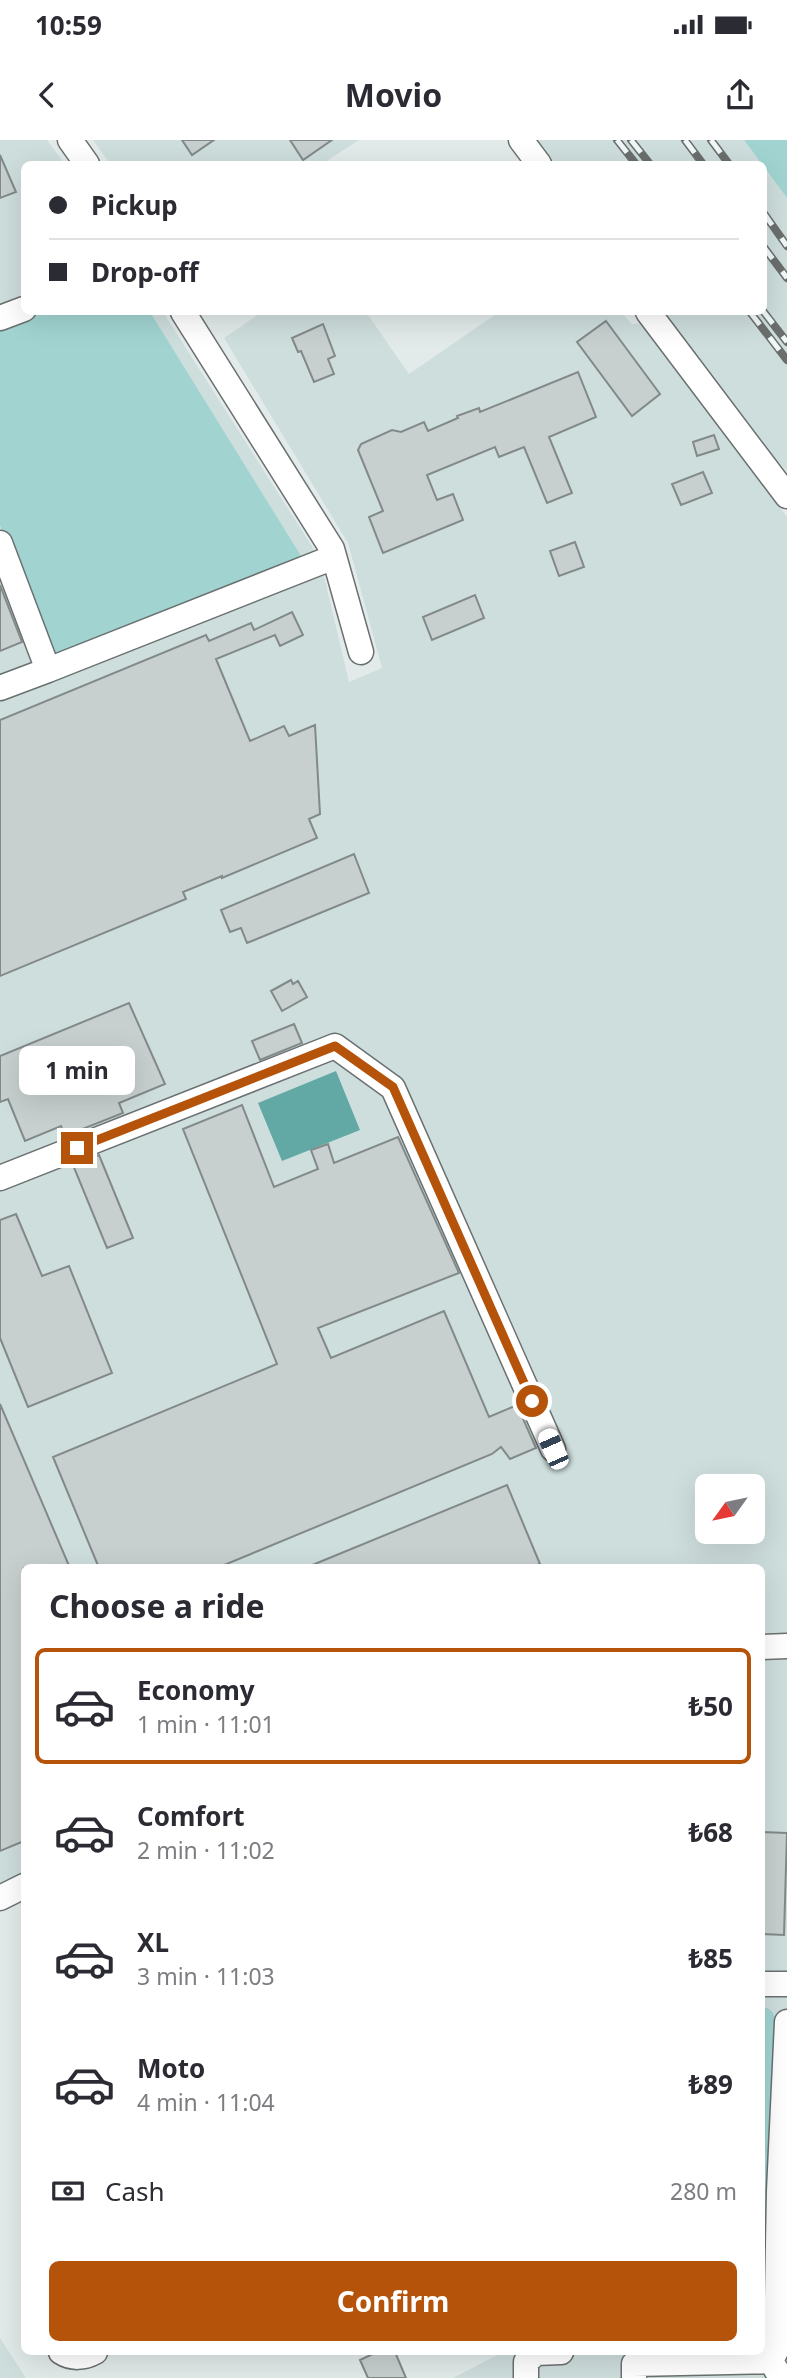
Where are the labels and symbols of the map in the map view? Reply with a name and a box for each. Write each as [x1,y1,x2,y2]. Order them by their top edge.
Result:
callout: 1 min [19,1046,135,1096]
route end [61,1132,93,1164]
route start [516,1385,548,1417]
car [535,1426,572,1472]
north arrow [695,1474,765,1544]

